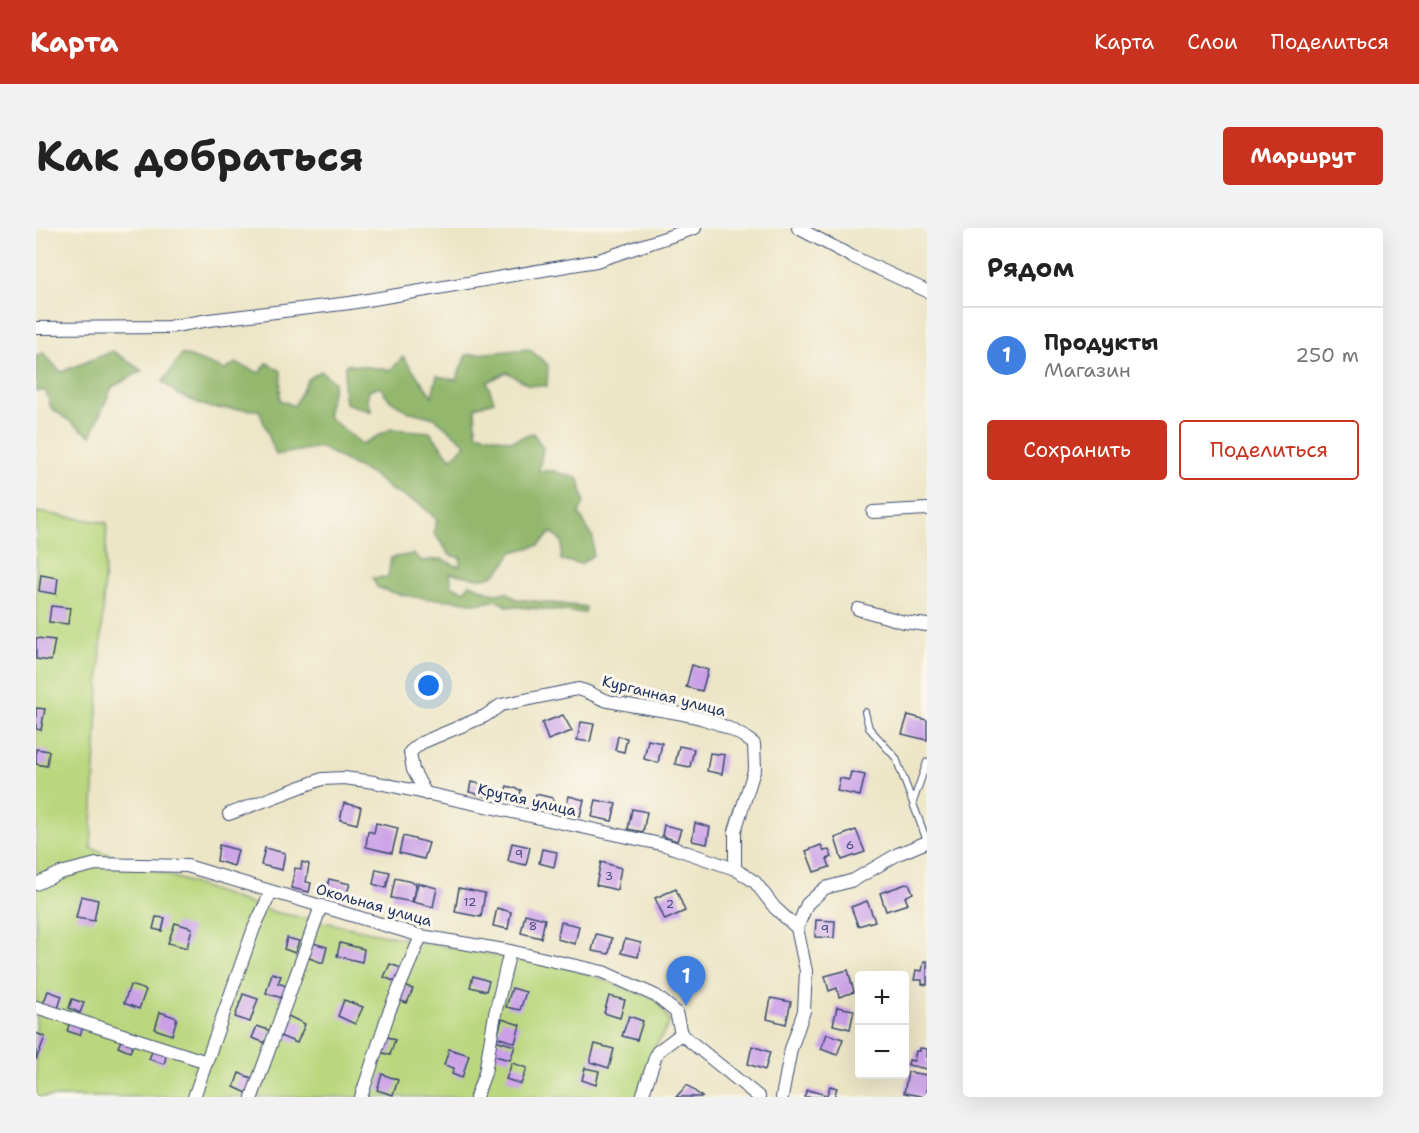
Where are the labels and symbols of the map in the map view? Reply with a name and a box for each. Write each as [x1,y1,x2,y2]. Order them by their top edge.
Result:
your location [414,671,443,700]
street label: Курганная улица [600,671,728,721]
street label: Крутая улица [476,779,579,821]
house number: 6 [846,837,854,853]
house number: 9 [515,846,523,862]
house number: 3 [605,868,613,884]
street label: Окольная улица [314,879,435,931]
house number: 12 [464,894,476,910]
house number: 2 [666,896,674,912]
house number: 8 [529,918,537,934]
house number: 9 [821,921,829,937]
pin: 1 [666,956,706,1006]

